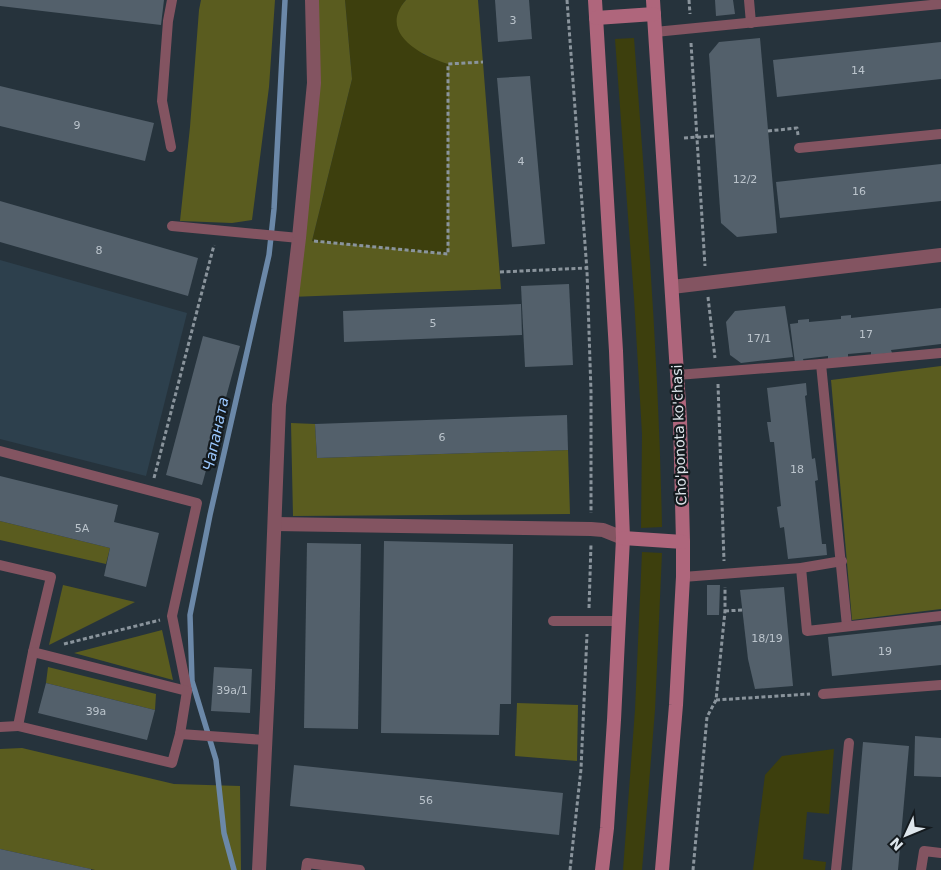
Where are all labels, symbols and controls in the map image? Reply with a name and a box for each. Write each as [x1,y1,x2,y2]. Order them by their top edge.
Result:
house number: 3 [510,14,517,27]
house number: 14 [851,64,865,77]
house number: 9 [74,119,81,132]
house number: 4 [518,155,525,168]
house number: 12/2 [733,173,757,186]
house number: 16 [852,185,866,198]
house number: 8 [96,244,103,257]
house number: 5 [430,317,437,330]
house number: 17 [859,328,873,341]
house number: 17/1 [747,332,771,345]
street label: Cho'ponota ko'chasi [669,364,689,506]
water label: Чапаната [199,395,233,473]
house number: 6 [439,431,446,444]
house number: 18 [790,463,804,476]
house number: 5A [75,522,90,535]
house number: 18/19 [751,632,783,645]
house number: 19 [878,645,892,658]
house number: 39a/1 [216,684,248,697]
house number: 39а [86,705,106,718]
house number: 56 [419,794,433,807]
north arrow [881,810,931,860]
text: N [887,834,906,854]

